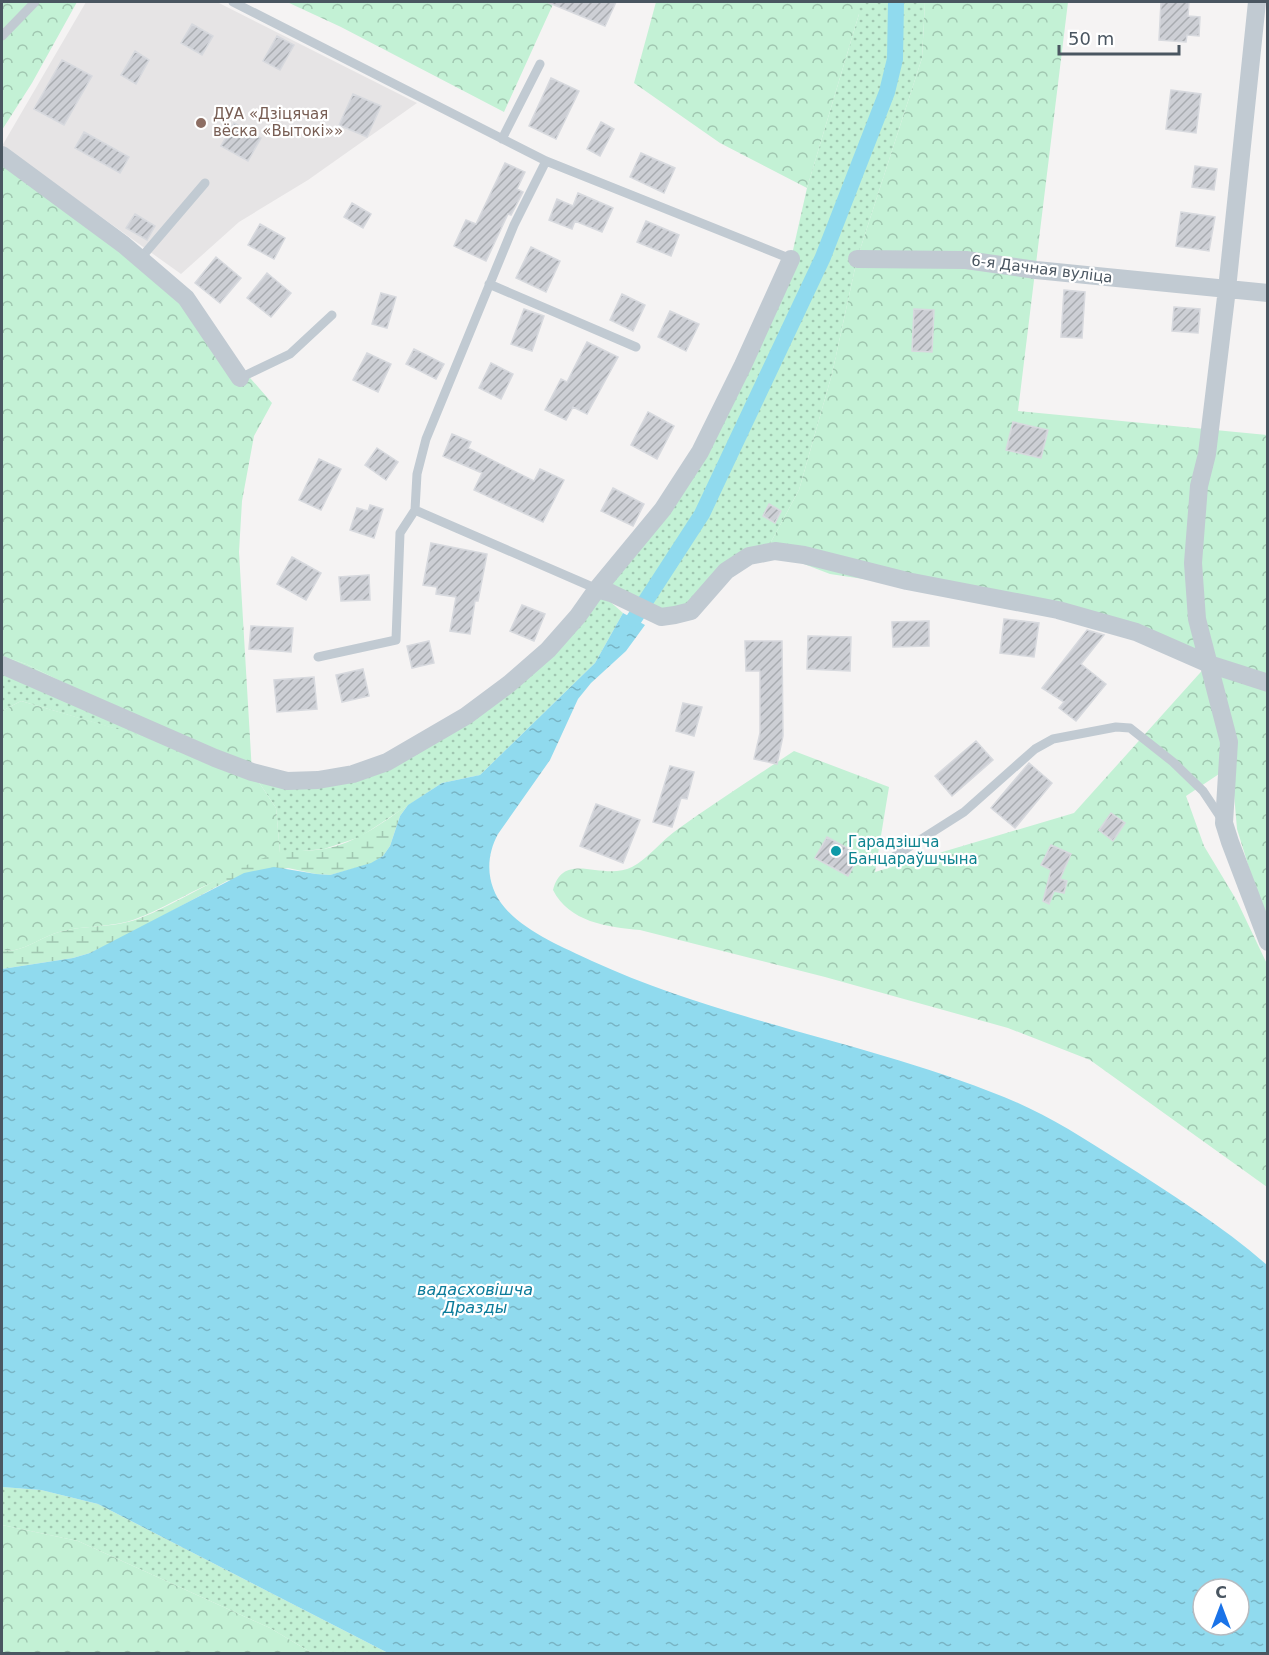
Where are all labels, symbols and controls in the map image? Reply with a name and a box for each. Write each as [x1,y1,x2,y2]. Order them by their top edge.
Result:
scale bar [1059,18,1179,56]
text: 50 m [1068,28,1114,49]
place label: ДУА «Дзіцячая вёска «Вытокі»» [213,105,343,140]
marker: ДУА «Дзіцячая вёска «Вытокі»» [194,116,208,130]
street label: 6-я Дачная вуліца [970,251,1114,287]
place label: Гарадзішча Банцараўшчына [848,833,978,868]
marker: Гарадзішча Банцараўшчына [829,844,843,858]
water label: вадасховішча Дразды [417,1280,533,1317]
north arrow [1191,1577,1251,1637]
text: С [1215,1583,1227,1602]

